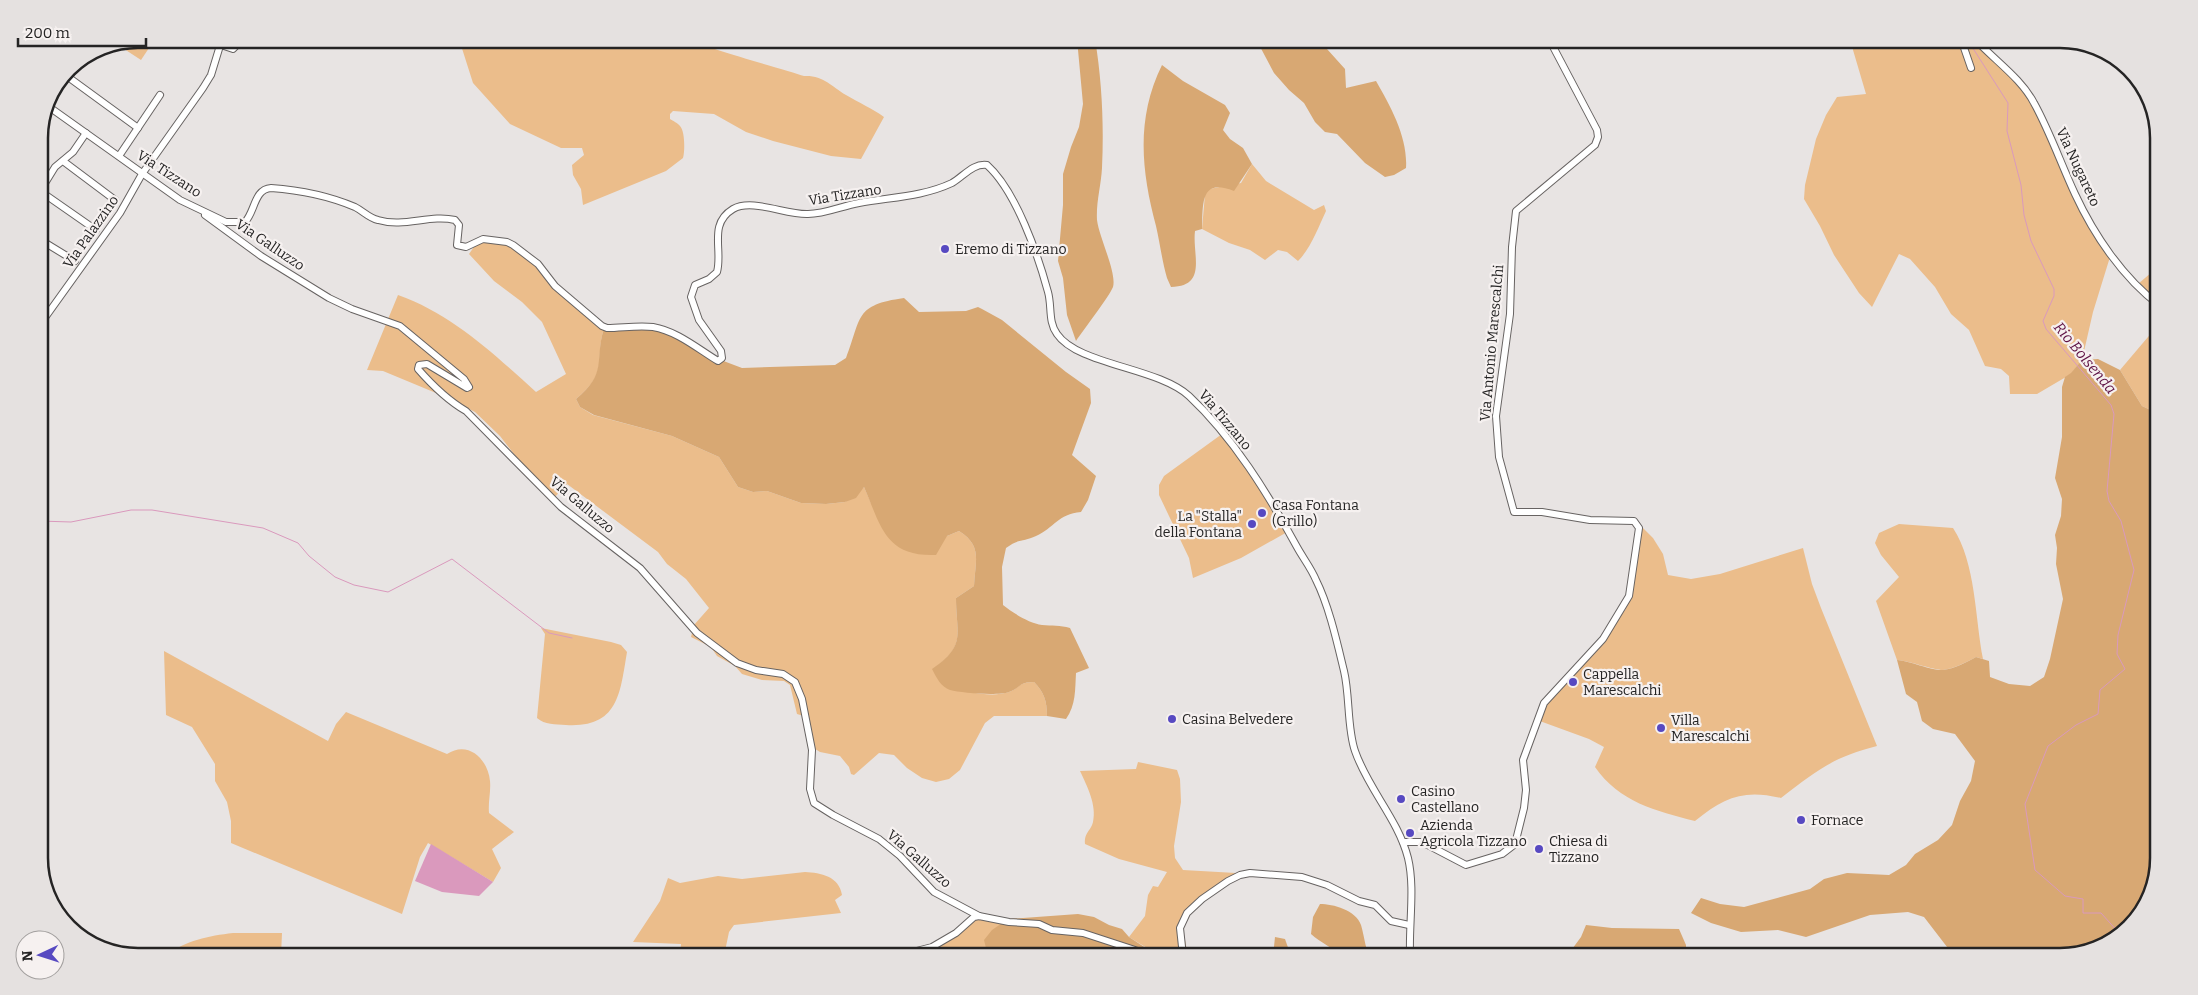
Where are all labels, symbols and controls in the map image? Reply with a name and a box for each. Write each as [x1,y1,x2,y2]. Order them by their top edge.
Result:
scale bar [18,15,145,47]
text: 200 m [25,24,70,42]
street label: Via Nugareto [2052,125,2104,209]
street label: Via Tizzano [134,147,204,201]
street label: Via Tizzano [807,181,883,209]
street label: Via Palazzino [60,192,122,272]
street label: Via Galluzzo [232,216,308,274]
place label: Eremo di Tizzano [955,241,1067,258]
marker: Eremo di Tizzano [939,243,951,255]
street label: Via Antonio Marescalchi [1477,264,1507,422]
water label: Rio Bolsenda [2050,319,2120,397]
street label: Via Tizzano [1195,386,1255,454]
street label: Via Galluzzo [546,473,618,537]
place label: Casa Fontana (Grillo) [1272,497,1359,530]
marker: Casa Fontana (Grillo) [1256,507,1268,519]
place label: La "Stalla" della Fontana [1154,508,1242,541]
marker: La "Stalla" della Fontana [1246,518,1258,530]
place label: Cappella Marescalchi [1583,666,1662,699]
marker: Cappella Marescalchi [1567,676,1579,688]
place label: Casina Belvedere [1182,711,1293,728]
place label: Villa Marescalchi [1671,712,1750,745]
marker: Casina Belvedere [1166,713,1178,725]
marker: Villa Marescalchi [1655,722,1667,734]
place label: Casino Castellano [1411,783,1479,816]
marker: Casino Castellano [1395,793,1407,805]
place label: Fornace [1811,812,1863,829]
marker: Fornace [1795,814,1807,826]
place label: Azienda Agricola Tizzano [1420,817,1527,850]
street label: Via Galluzzo [883,827,955,891]
marker: Azienda Agricola Tizzano [1404,827,1416,839]
place label: Chiesa di Tizzano [1549,833,1608,866]
marker: Chiesa di Tizzano [1533,843,1545,855]
north arrow [15,930,65,980]
text: N [19,950,36,962]

